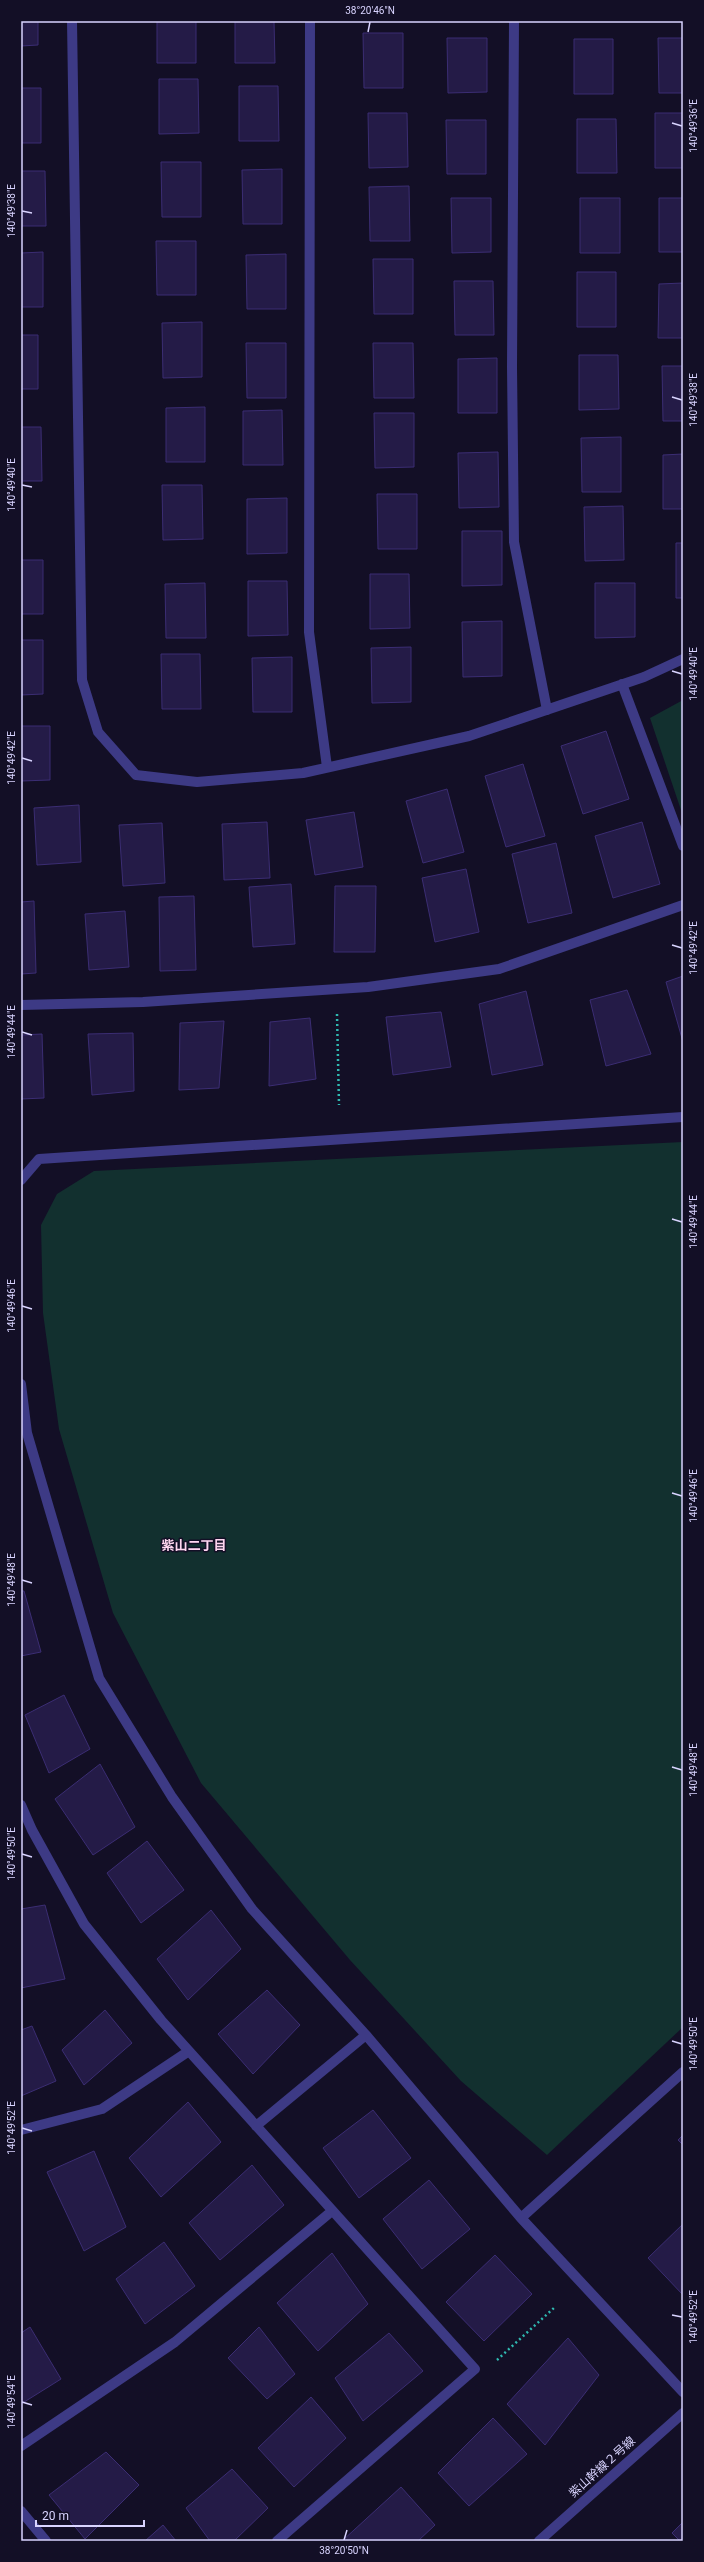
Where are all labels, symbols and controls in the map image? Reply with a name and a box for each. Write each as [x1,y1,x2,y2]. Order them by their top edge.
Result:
text: 38°20'46"N [345,5,395,16]
text: 140°49'36"E [688,99,699,153]
text: 140°49'38"E [6,184,17,238]
text: 140°49'38"E [688,373,699,427]
text: 140°49'40"E [6,458,17,512]
text: 140°49'40"E [688,647,699,701]
text: 140°49'42"E [6,731,17,785]
text: 140°49'42"E [688,921,699,975]
text: 140°49'44"E [6,1005,17,1059]
text: 140°49'44"E [688,1195,699,1249]
text: 140°49'46"E [6,1279,17,1333]
text: 140°49'46"E [688,1469,699,1523]
district label: 紫山二丁目 [161,1538,227,1553]
text: 140°49'48"E [6,1553,17,1607]
text: 140°49'48"E [688,1743,699,1797]
text: 140°49'50"E [6,1827,17,1881]
text: 140°49'50"E [688,2017,699,2071]
text: 140°49'52"E [6,2101,17,2155]
text: 140°49'52"E [688,2290,699,2344]
text: 140°49'54"E [6,2375,17,2429]
street label: 紫山幹線２号線 [566,2434,638,2500]
scale bar [36,2502,144,2528]
text: 20 m [42,2509,69,2523]
text: 38°20'50"N [319,2545,369,2556]

